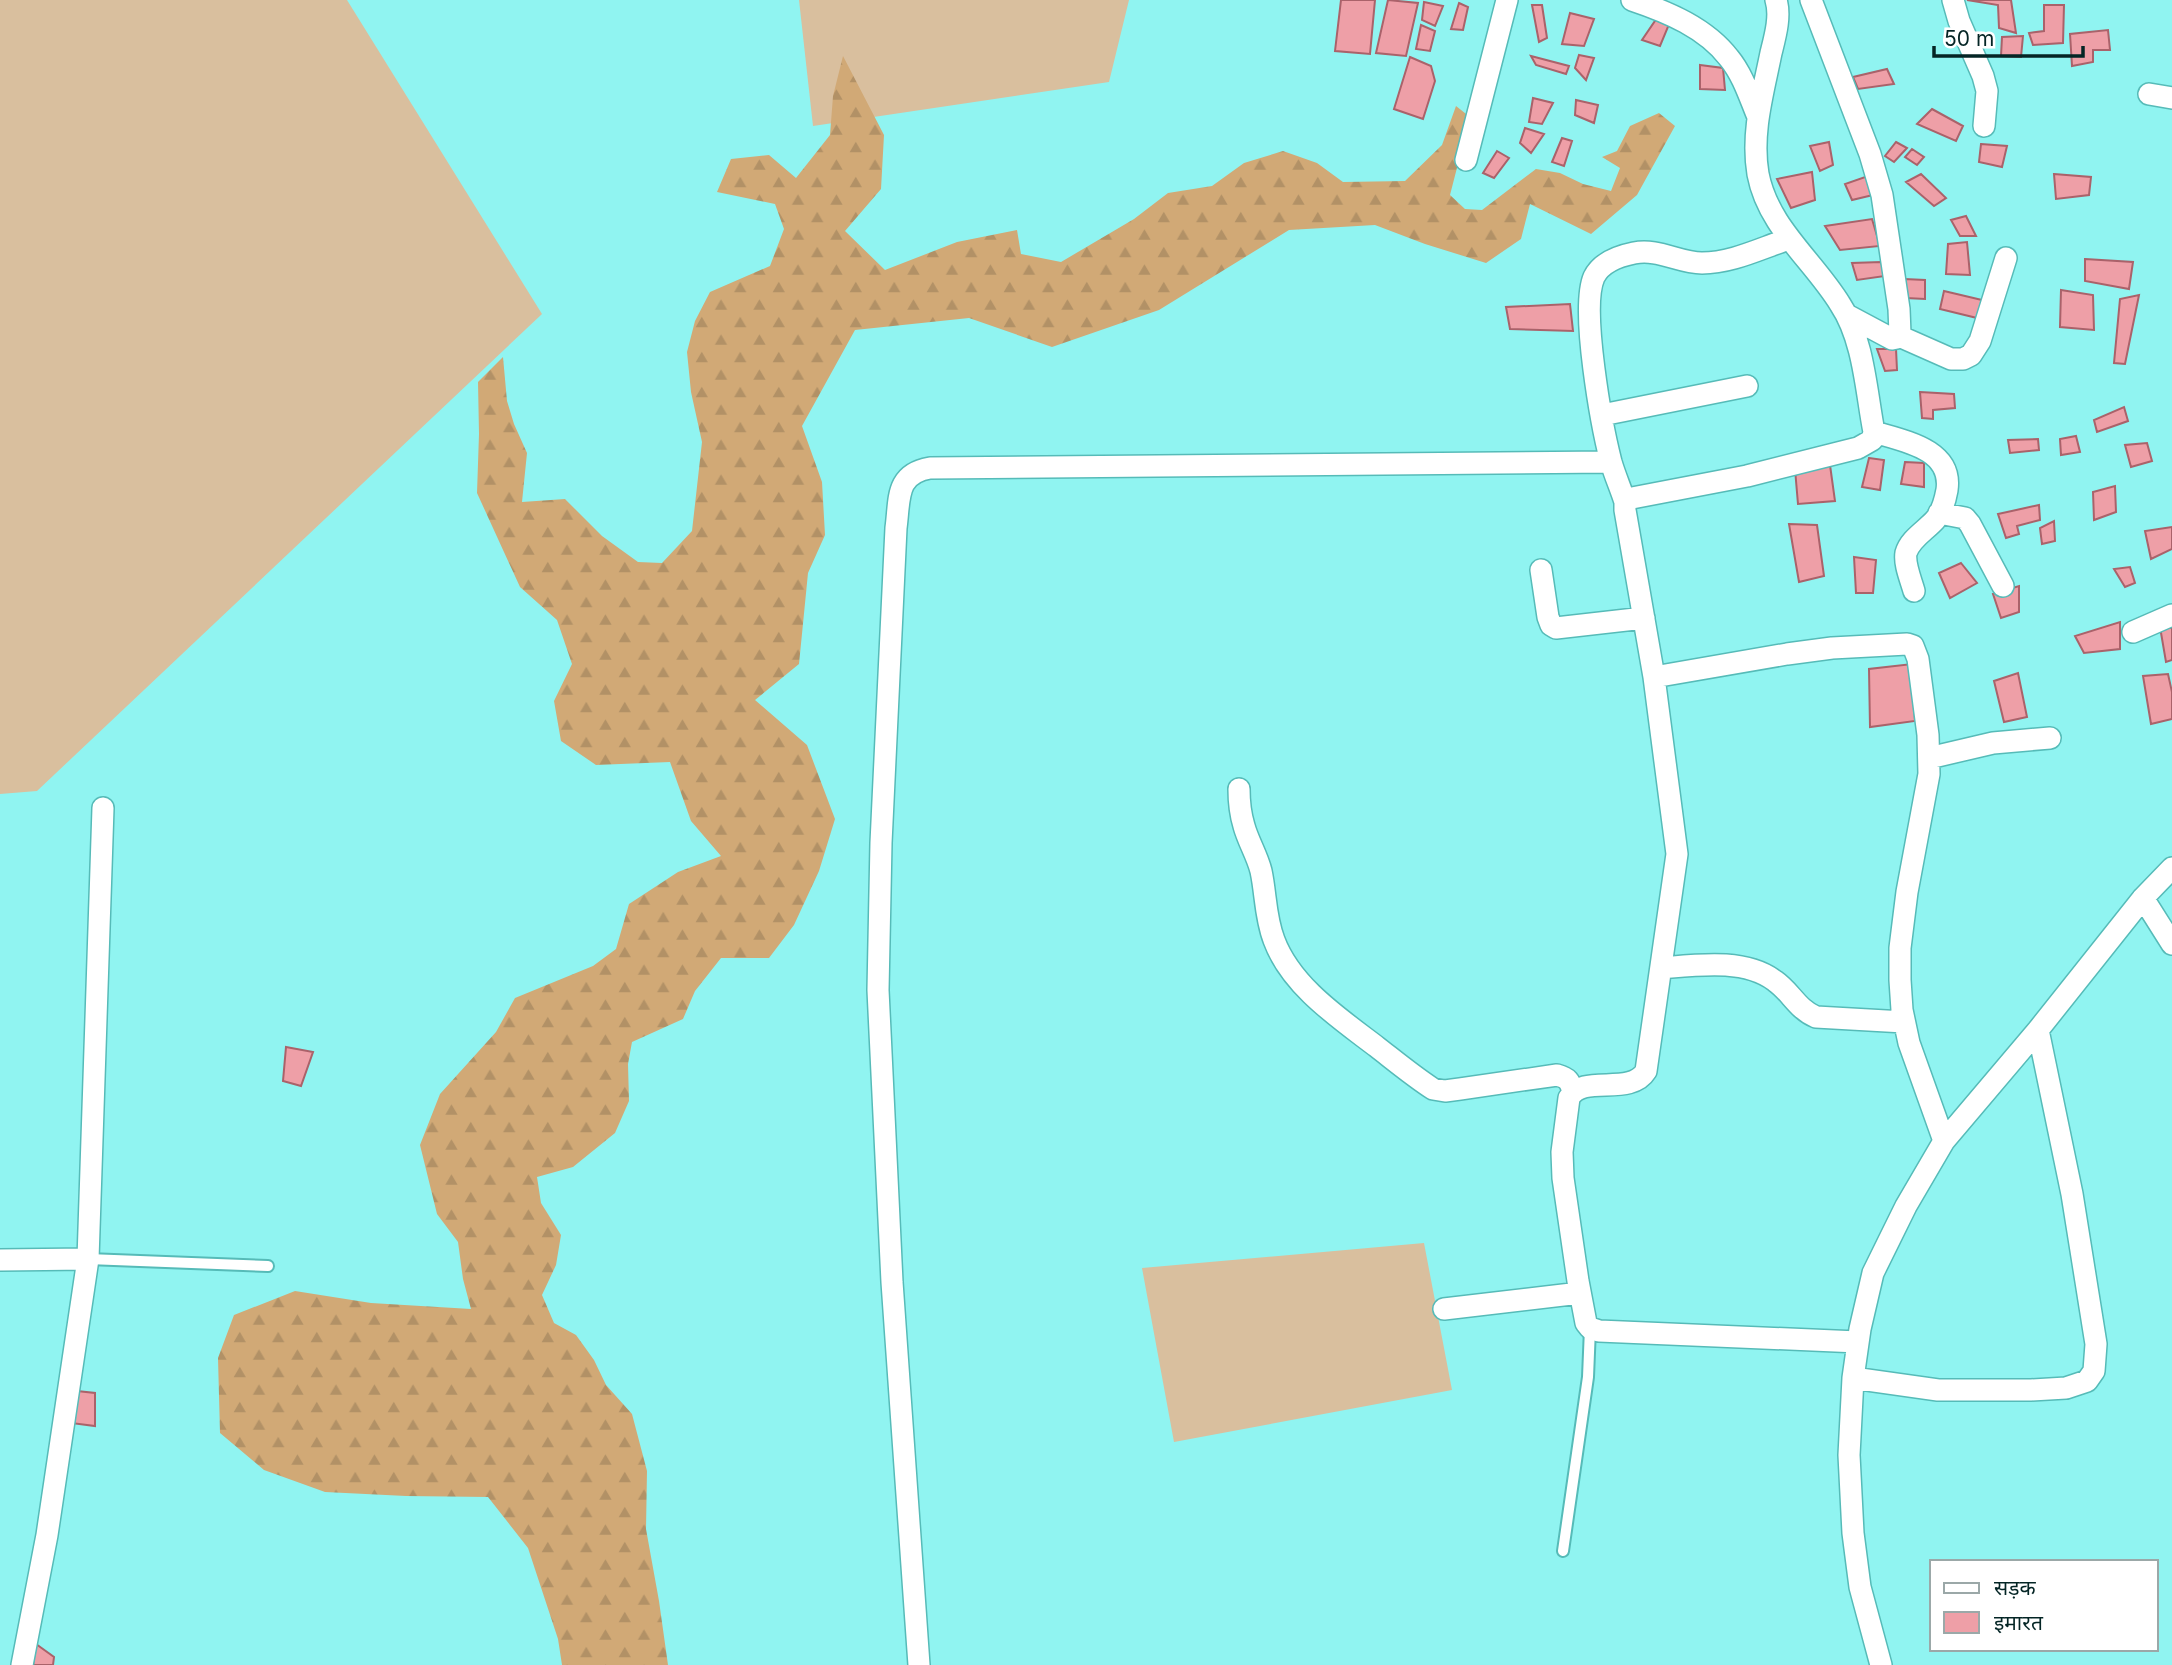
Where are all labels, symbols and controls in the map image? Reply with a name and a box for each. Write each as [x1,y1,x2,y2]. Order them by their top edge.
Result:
scale bar [1934,14,2083,58]
text: 50 m [1944,26,1994,51]
legend [1930,1560,2158,1651]
text: सड़क [1994,1575,2036,1600]
text: इमारत [1994,1610,2044,1635]

